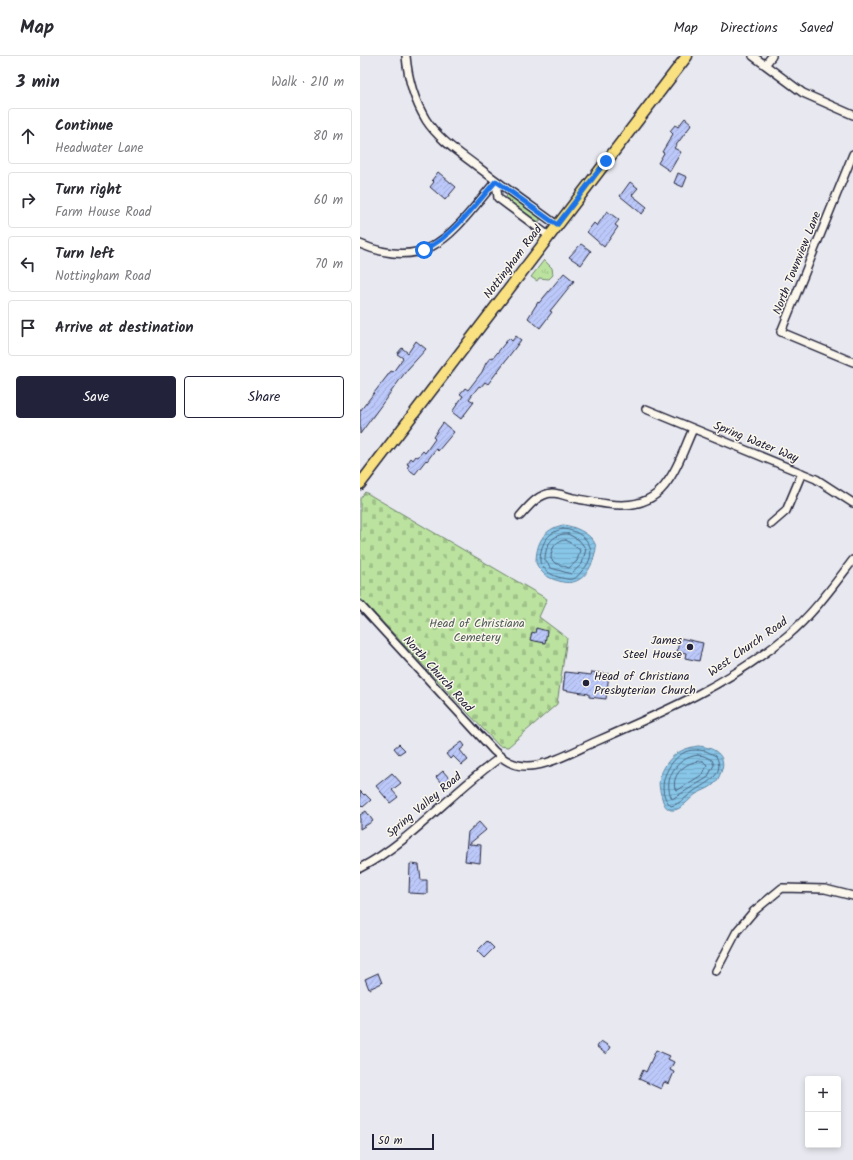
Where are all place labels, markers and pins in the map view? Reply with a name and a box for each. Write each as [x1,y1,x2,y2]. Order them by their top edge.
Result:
place label: James Steel House [623,631,683,664]
marker: James Steel House [685,642,695,652]
place label: Head of Christiana Presbyterian Church [594,667,696,700]
marker: Head of Christiana Presbyterian Church [581,678,591,688]

